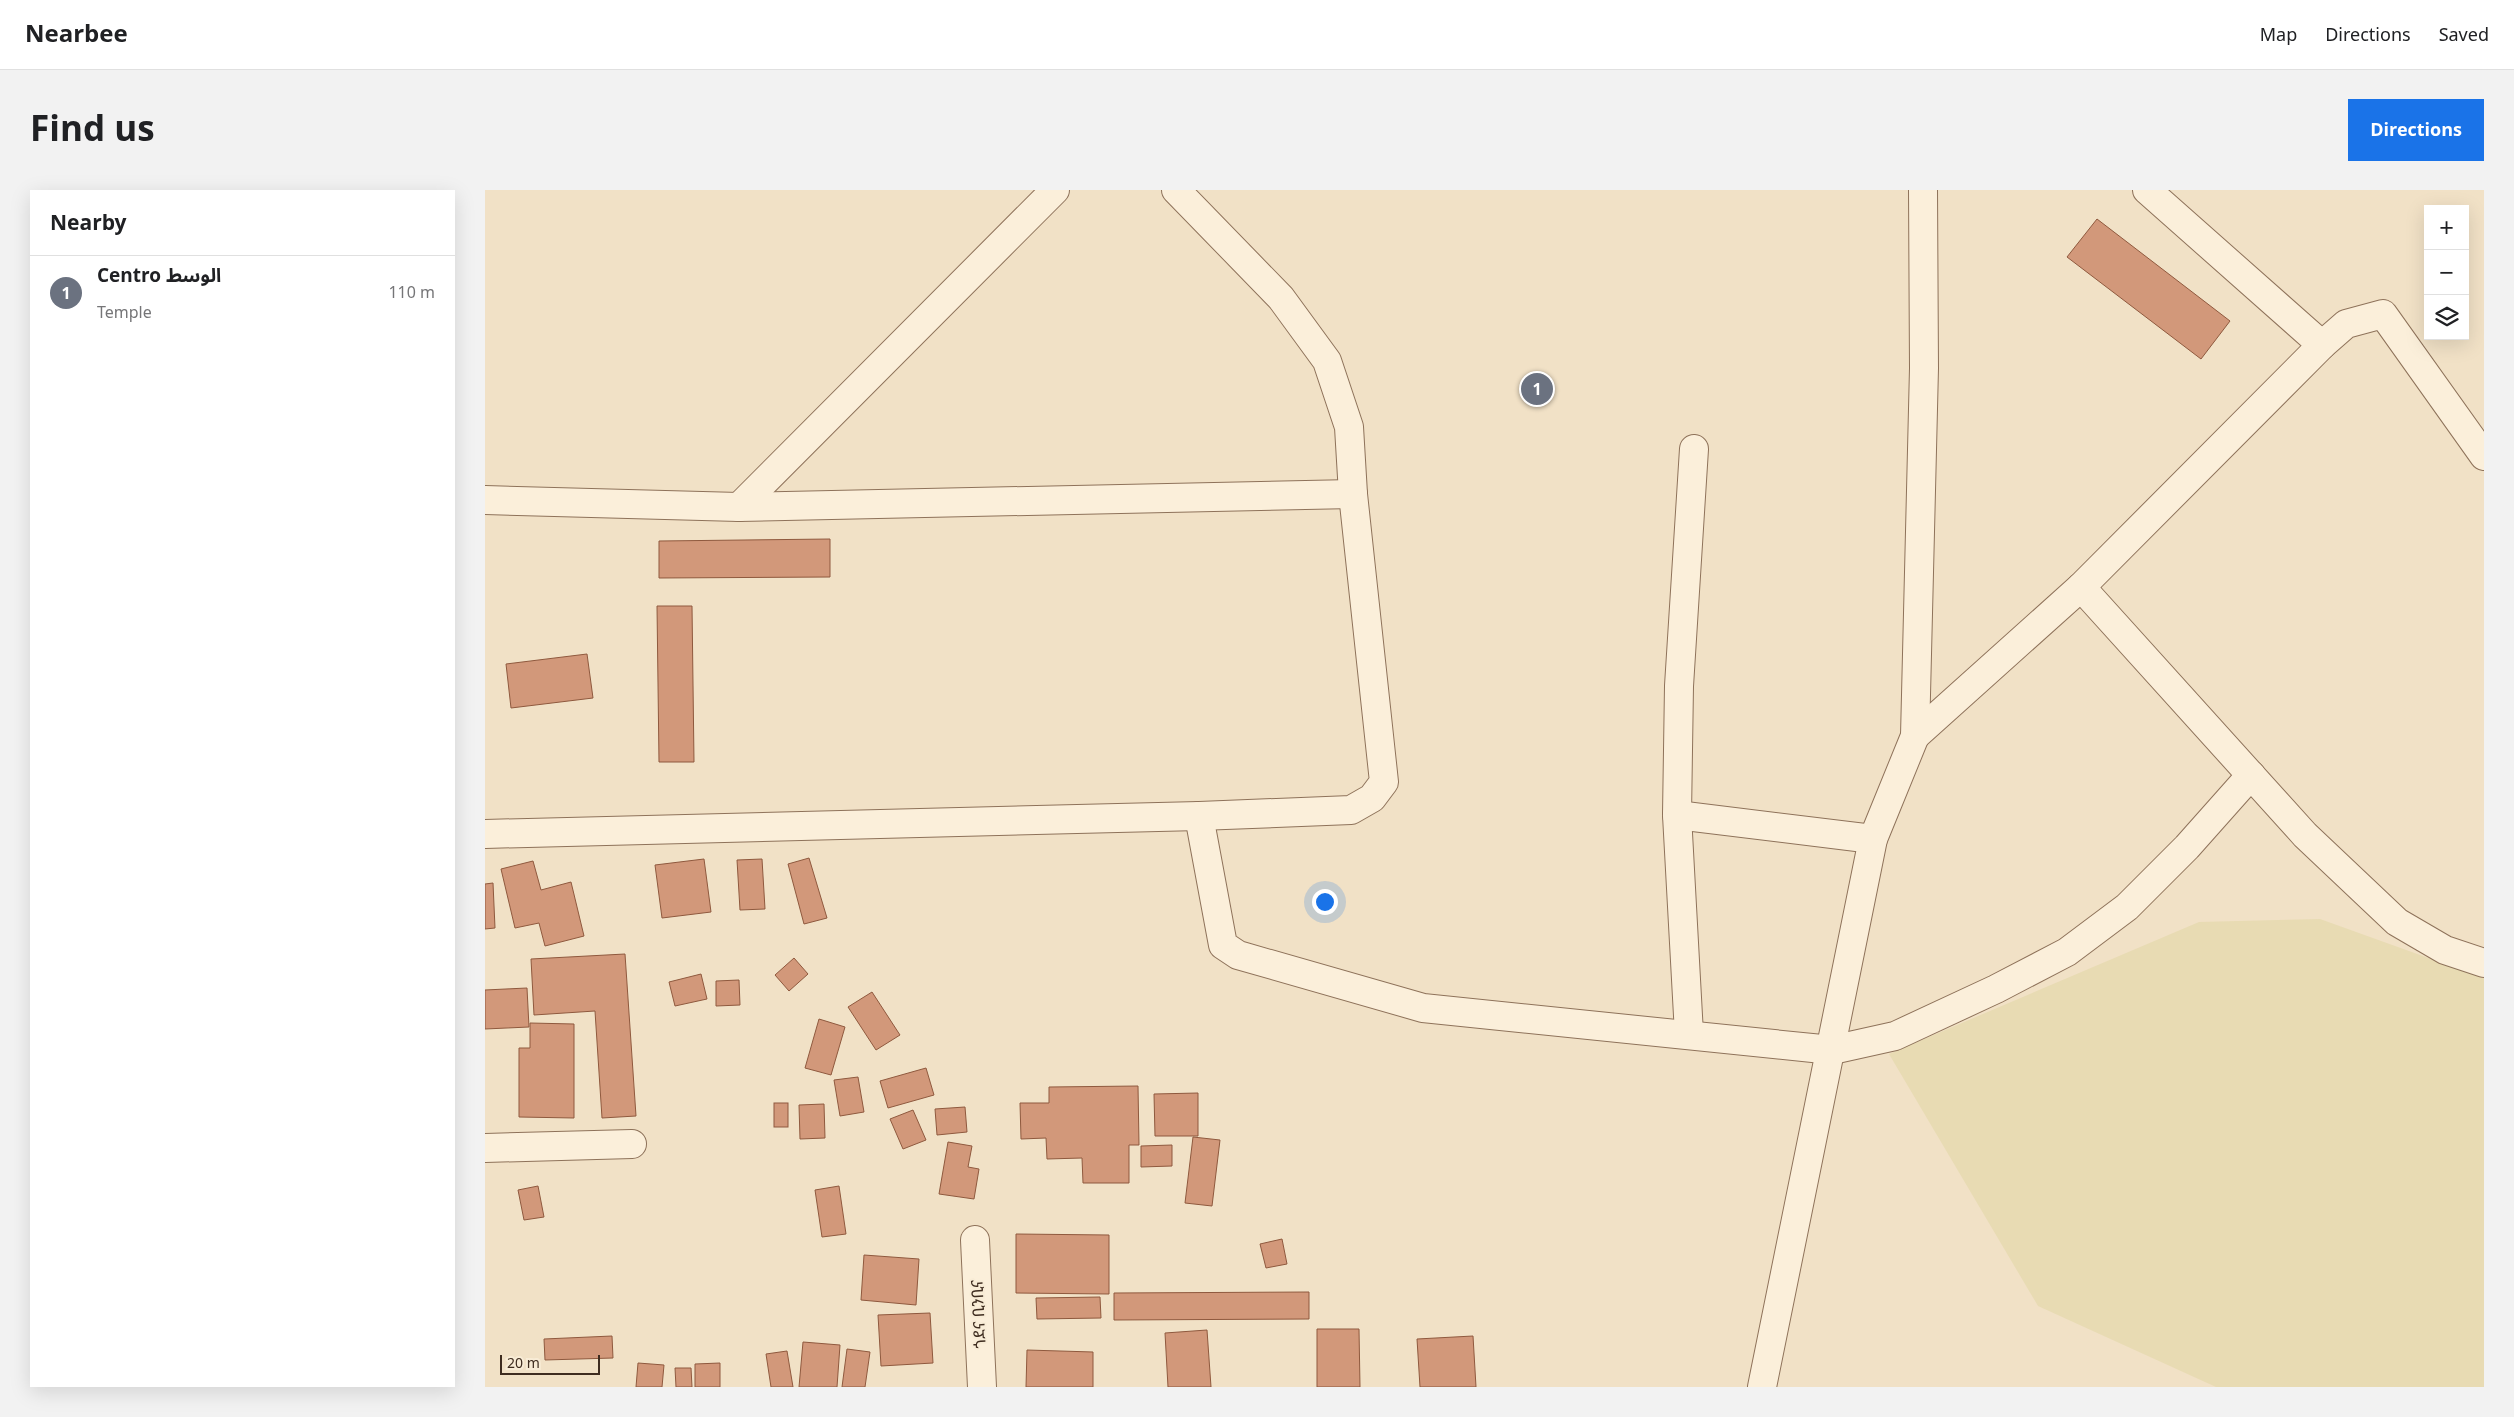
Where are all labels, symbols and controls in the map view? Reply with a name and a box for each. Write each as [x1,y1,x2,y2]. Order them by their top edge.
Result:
text: Nearbee [25,9,128,60]
text: Map [2260,16,2297,54]
text: Directions [2325,16,2411,54]
text: Saved [2439,16,2489,54]
text: Find us [30,93,155,167]
button: Directions [2348,99,2484,161]
text: Nearby [50,201,127,245]
map controls [2424,205,2469,340]
button: + [2424,205,2469,250]
button: − [2424,250,2469,295]
text: Centro الوسط [97,256,221,296]
text: 110 m [388,276,435,310]
text: 1 [61,277,71,311]
button: layers [2424,295,2469,340]
text: Temple [97,296,152,330]
pin: 1 [1521,370,1553,408]
your location [1312,889,1338,915]
street label: ጎደና ቢንቢና [960,1279,998,1349]
text: 20 m [507,1349,540,1378]
scale bar [500,1352,600,1375]

